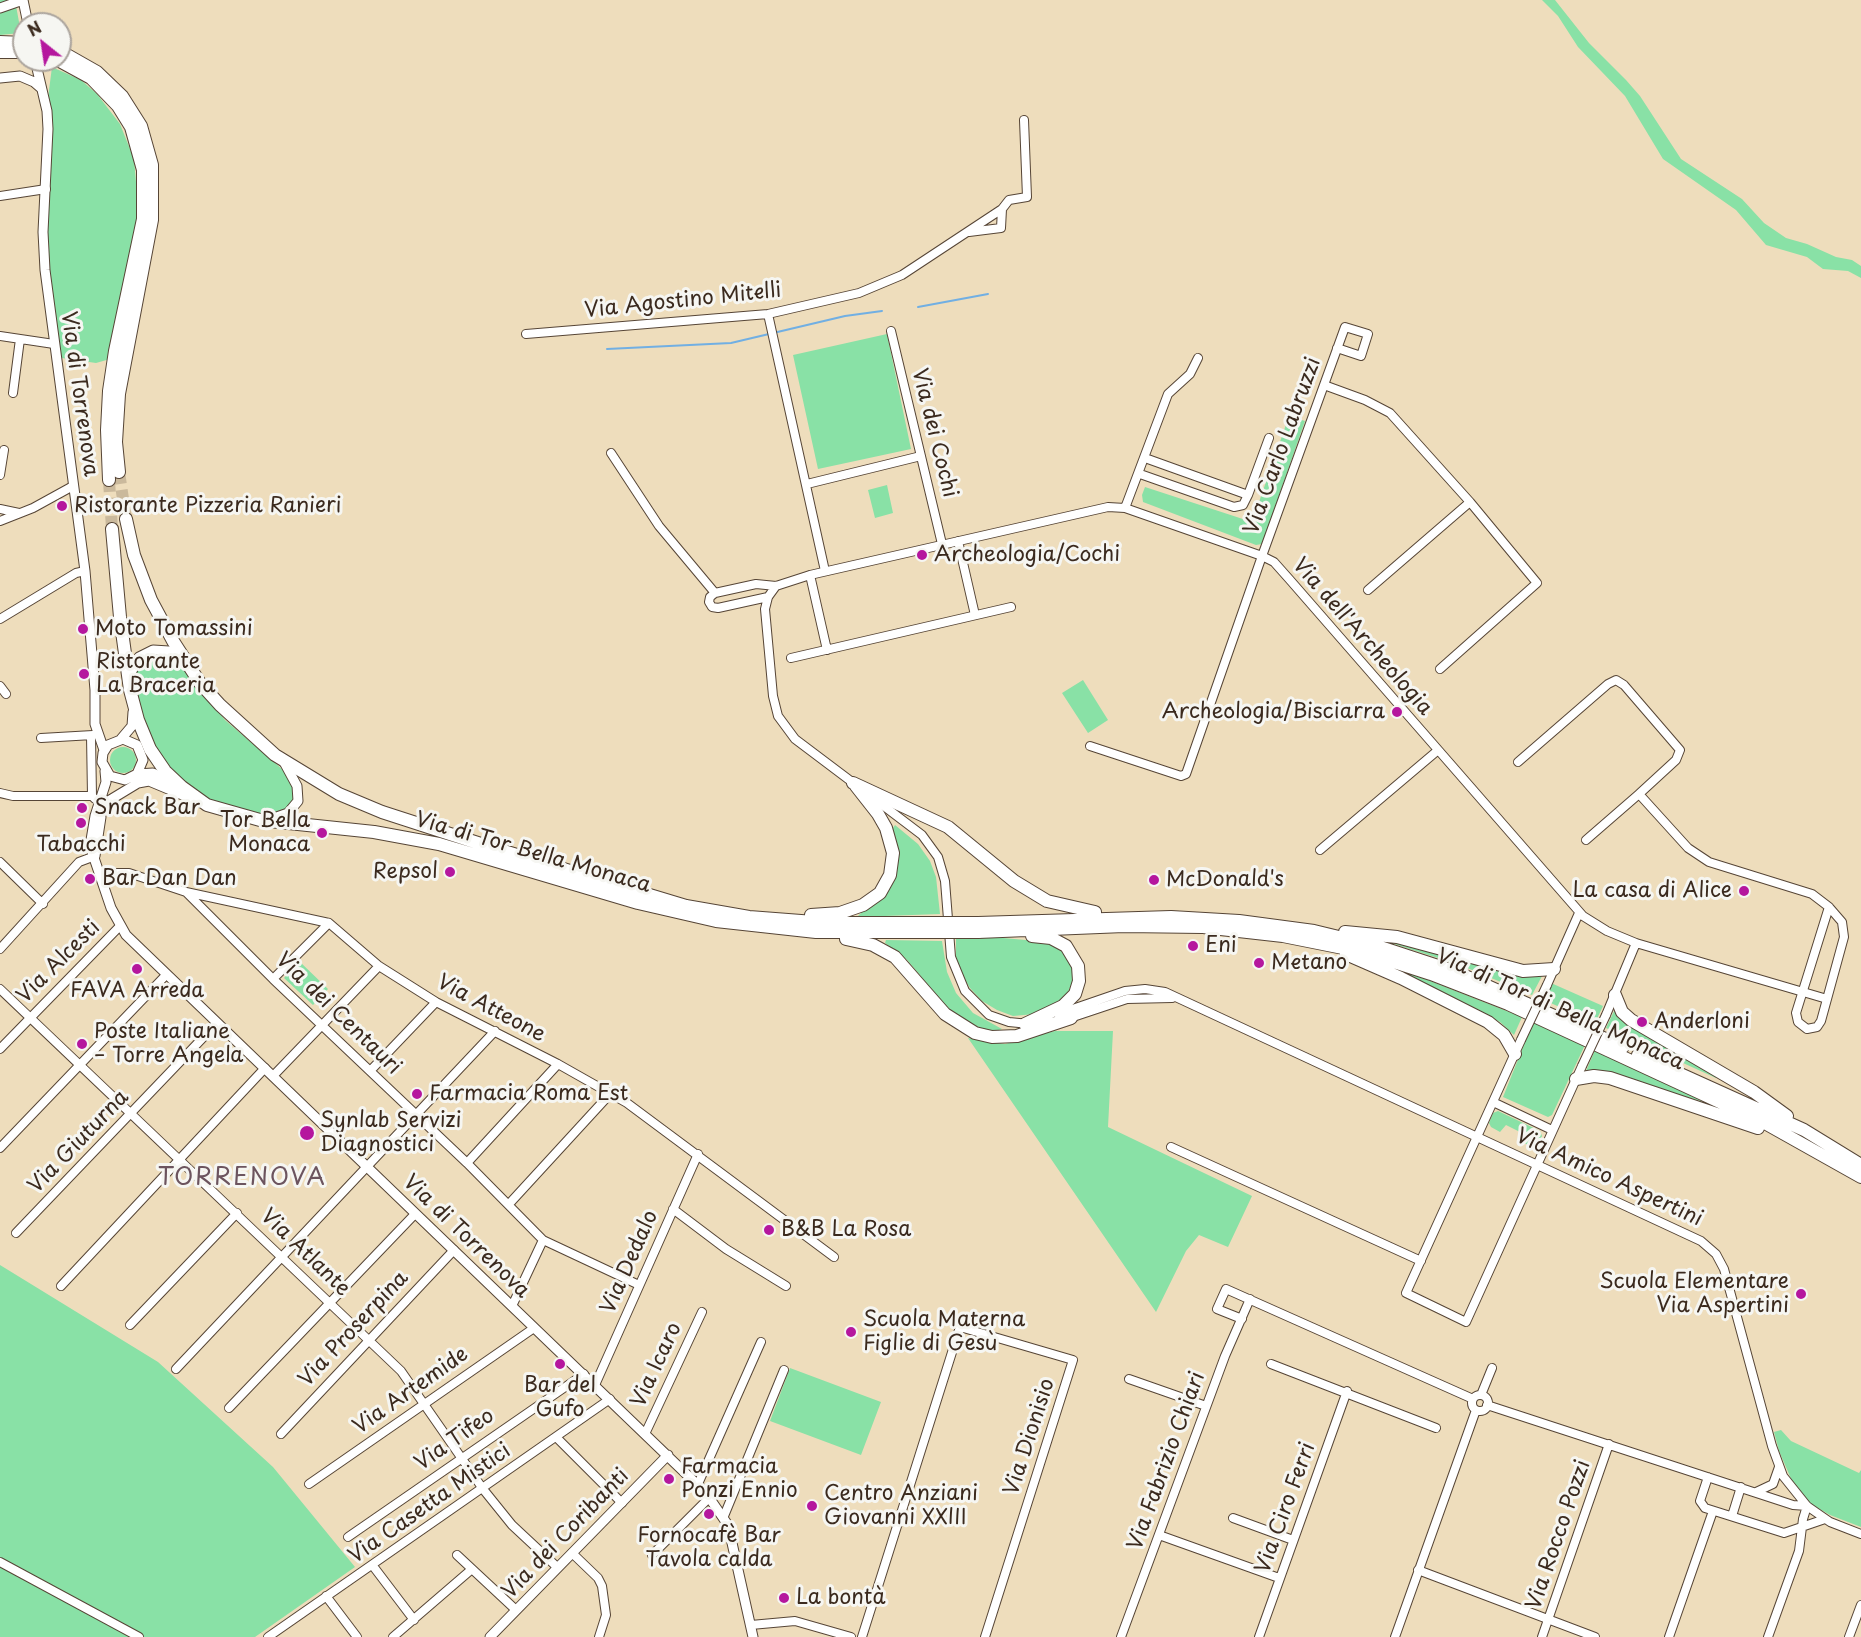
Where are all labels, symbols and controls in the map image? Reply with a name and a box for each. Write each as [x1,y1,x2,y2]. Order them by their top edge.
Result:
north arrow [12,12,72,72]
text: N [23,15,45,42]
street label: Via Agostino Mitelli [583,278,783,324]
street label: Via di Torrenova [55,310,103,478]
street label: Via Carlo Labruzzi [1239,354,1327,538]
street label: Via dei Cochi [906,366,962,500]
place label: Ristorante Pizzeria Ranieri [74,493,341,519]
marker: Ristorante Pizzeria Ranieri [55,499,69,513]
place label: Archeologia/Cochi [934,542,1120,568]
marker: Archeologia/Cochi [915,548,929,562]
street label: Via dell'Archeologia [1287,553,1437,721]
place label: Moto Tomassini [95,616,253,642]
marker: Moto Tomassini [76,622,90,636]
place label: Ristorante La Braceria [96,649,216,699]
marker: Ristorante La Braceria [77,667,91,681]
place label: Archeologia/Bisciarra [1162,699,1385,725]
marker: Archeologia/Bisciarra [1390,705,1404,719]
place label: Snack Bar [94,795,200,821]
marker: Snack Bar [75,801,89,815]
street label: Via di Tor Bella Monaca [412,807,654,899]
place label: Tor Bella Monaca [220,808,310,858]
marker: Tabacchi [74,816,88,830]
marker: Tor Bella Monaca [315,826,329,840]
place label: Tabacchi [36,832,126,858]
place label: Repsol [373,859,438,885]
marker: Repsol [443,865,457,879]
place label: Bar Dan Dan [102,866,237,892]
place label: McDonald's [1166,867,1284,893]
marker: Bar Dan Dan [83,872,97,886]
marker: McDonald's [1147,873,1161,887]
place label: La casa di Alice [1572,878,1732,904]
marker: La casa di Alice [1737,884,1751,898]
street label: Via Alcesti [12,915,106,1009]
place label: Eni [1205,933,1237,959]
marker: Eni [1186,939,1200,953]
street label: Via di Tor di Bella Monaca [1432,944,1688,1076]
street label: Via dei Centauri [270,948,406,1080]
place label: Metano [1271,950,1347,976]
marker: Metano [1252,956,1266,970]
marker: FAVA Arreda [130,962,144,976]
street label: Via Atteone [432,970,550,1048]
place label: FAVA Arreda [70,978,204,1004]
place label: Anderloni [1654,1009,1750,1035]
marker: Anderloni [1635,1015,1649,1029]
place label: Poste Italiane – Torre Angela [94,1019,243,1069]
marker: Poste Italiane – Torre Angela [75,1037,89,1051]
place label: Farmacia Roma Est [429,1081,628,1107]
street label: Via Giuturna [24,1085,134,1199]
marker: Farmacia Roma Est [410,1087,424,1101]
place label: Synlab Servizi Diagnostici [320,1108,462,1158]
marker: Synlab Servizi Diagnostici [298,1124,316,1142]
street label: Via Amico Aspertini [1512,1124,1706,1232]
district label: TORRENOVA [158,1164,326,1192]
street label: Via di Torrenova [397,1170,535,1304]
street label: Via Atlante [255,1204,355,1302]
street label: Via Dedalo [596,1207,664,1317]
place label: B&B La Rosa [781,1217,911,1243]
marker: B&B La Rosa [762,1223,776,1237]
street label: Via Proserpina [294,1266,414,1392]
place label: Scuola Elementare Via Aspertini [1599,1269,1789,1319]
marker: Scuola Elementare Via Aspertini [1794,1287,1808,1301]
place label: Scuola Materna Figlie di Gesù [863,1307,1025,1357]
street label: Via Icaro [626,1319,688,1411]
marker: Scuola Materna Figlie di Gesù [844,1325,858,1339]
street label: Via Artemide [349,1342,473,1440]
marker: Bar del Gufo [553,1357,567,1371]
street label: Via Fabrizio Chiari [1123,1368,1211,1554]
place label: Bar del Gufo [524,1373,596,1423]
street label: Via Dionisio [999,1376,1061,1498]
street label: Via Tifeo [411,1404,499,1476]
street label: Via Casetta Mistici [344,1439,516,1569]
street label: Via Ciro Ferri [1251,1439,1321,1577]
place label: Farmacia Ponzi Ennio [681,1454,798,1504]
street label: Via Rocco Pozzi [1522,1457,1596,1613]
street label: Via dei Coribanti [498,1464,634,1604]
marker: Farmacia Ponzi Ennio [662,1472,676,1486]
place label: Centro Anziani Giovanni XXIII [824,1481,978,1531]
marker: Centro Anziani Giovanni XXIII [805,1499,819,1513]
marker: Fornocafè Bar Tavola calda [702,1507,716,1521]
place label: Fornocafè Bar Tavola calda [637,1523,781,1573]
place label: La bontà [796,1585,885,1611]
marker: La bontà [777,1591,791,1605]

